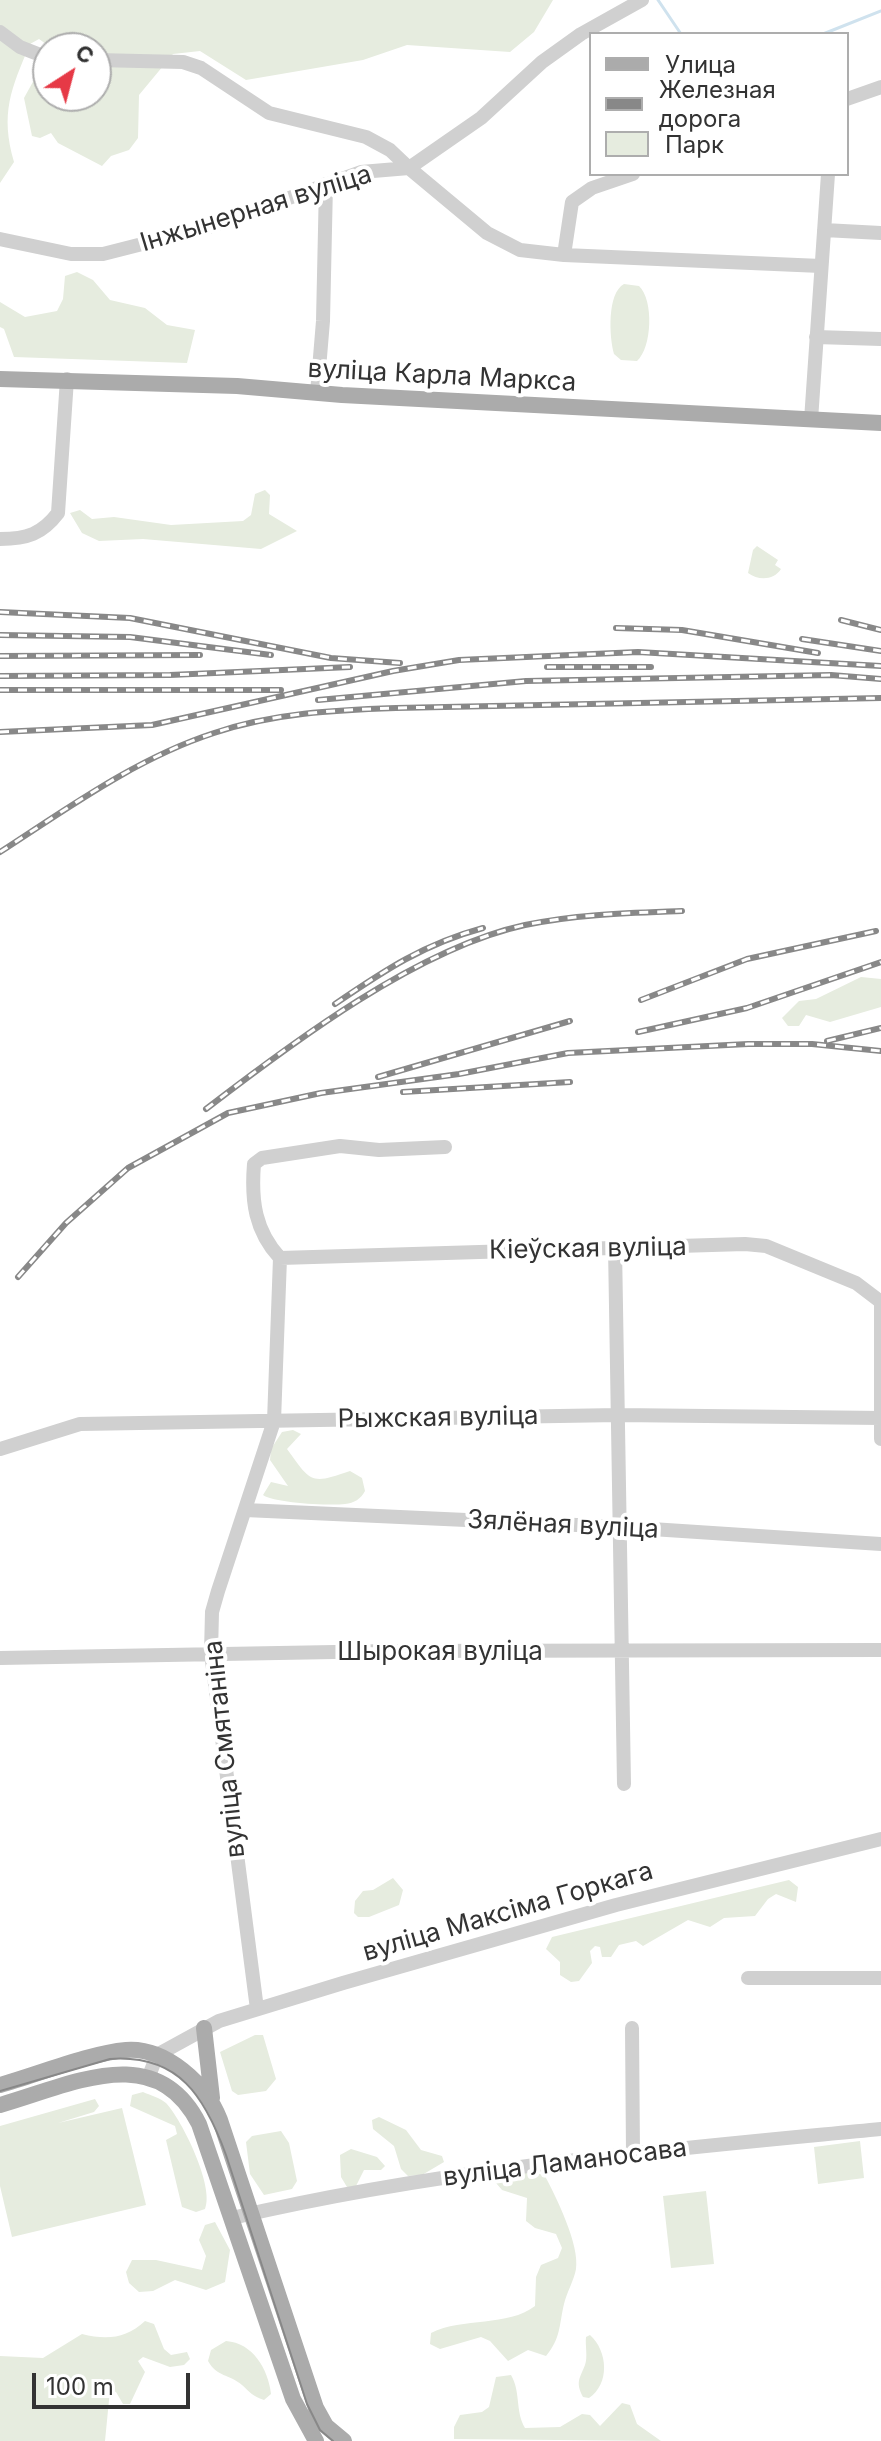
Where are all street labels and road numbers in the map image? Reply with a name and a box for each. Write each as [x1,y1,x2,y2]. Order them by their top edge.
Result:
street label: Інжынерная вуліца [137,159,375,259]
street label: вуліца Карла Маркса [307,353,577,399]
street label: Кіеўская вуліца [489,1232,687,1266]
street label: Рыжская вуліца [337,1401,539,1435]
street label: Зялёная вуліца [466,1504,660,1546]
street label: Шырокая вуліца [337,1636,543,1668]
street label: вуліца Смятаніна [198,1639,252,1859]
street label: вуліца Максіма Горкага [359,1856,657,1968]
street label: вуліца Ламаносава [441,2133,689,2193]

